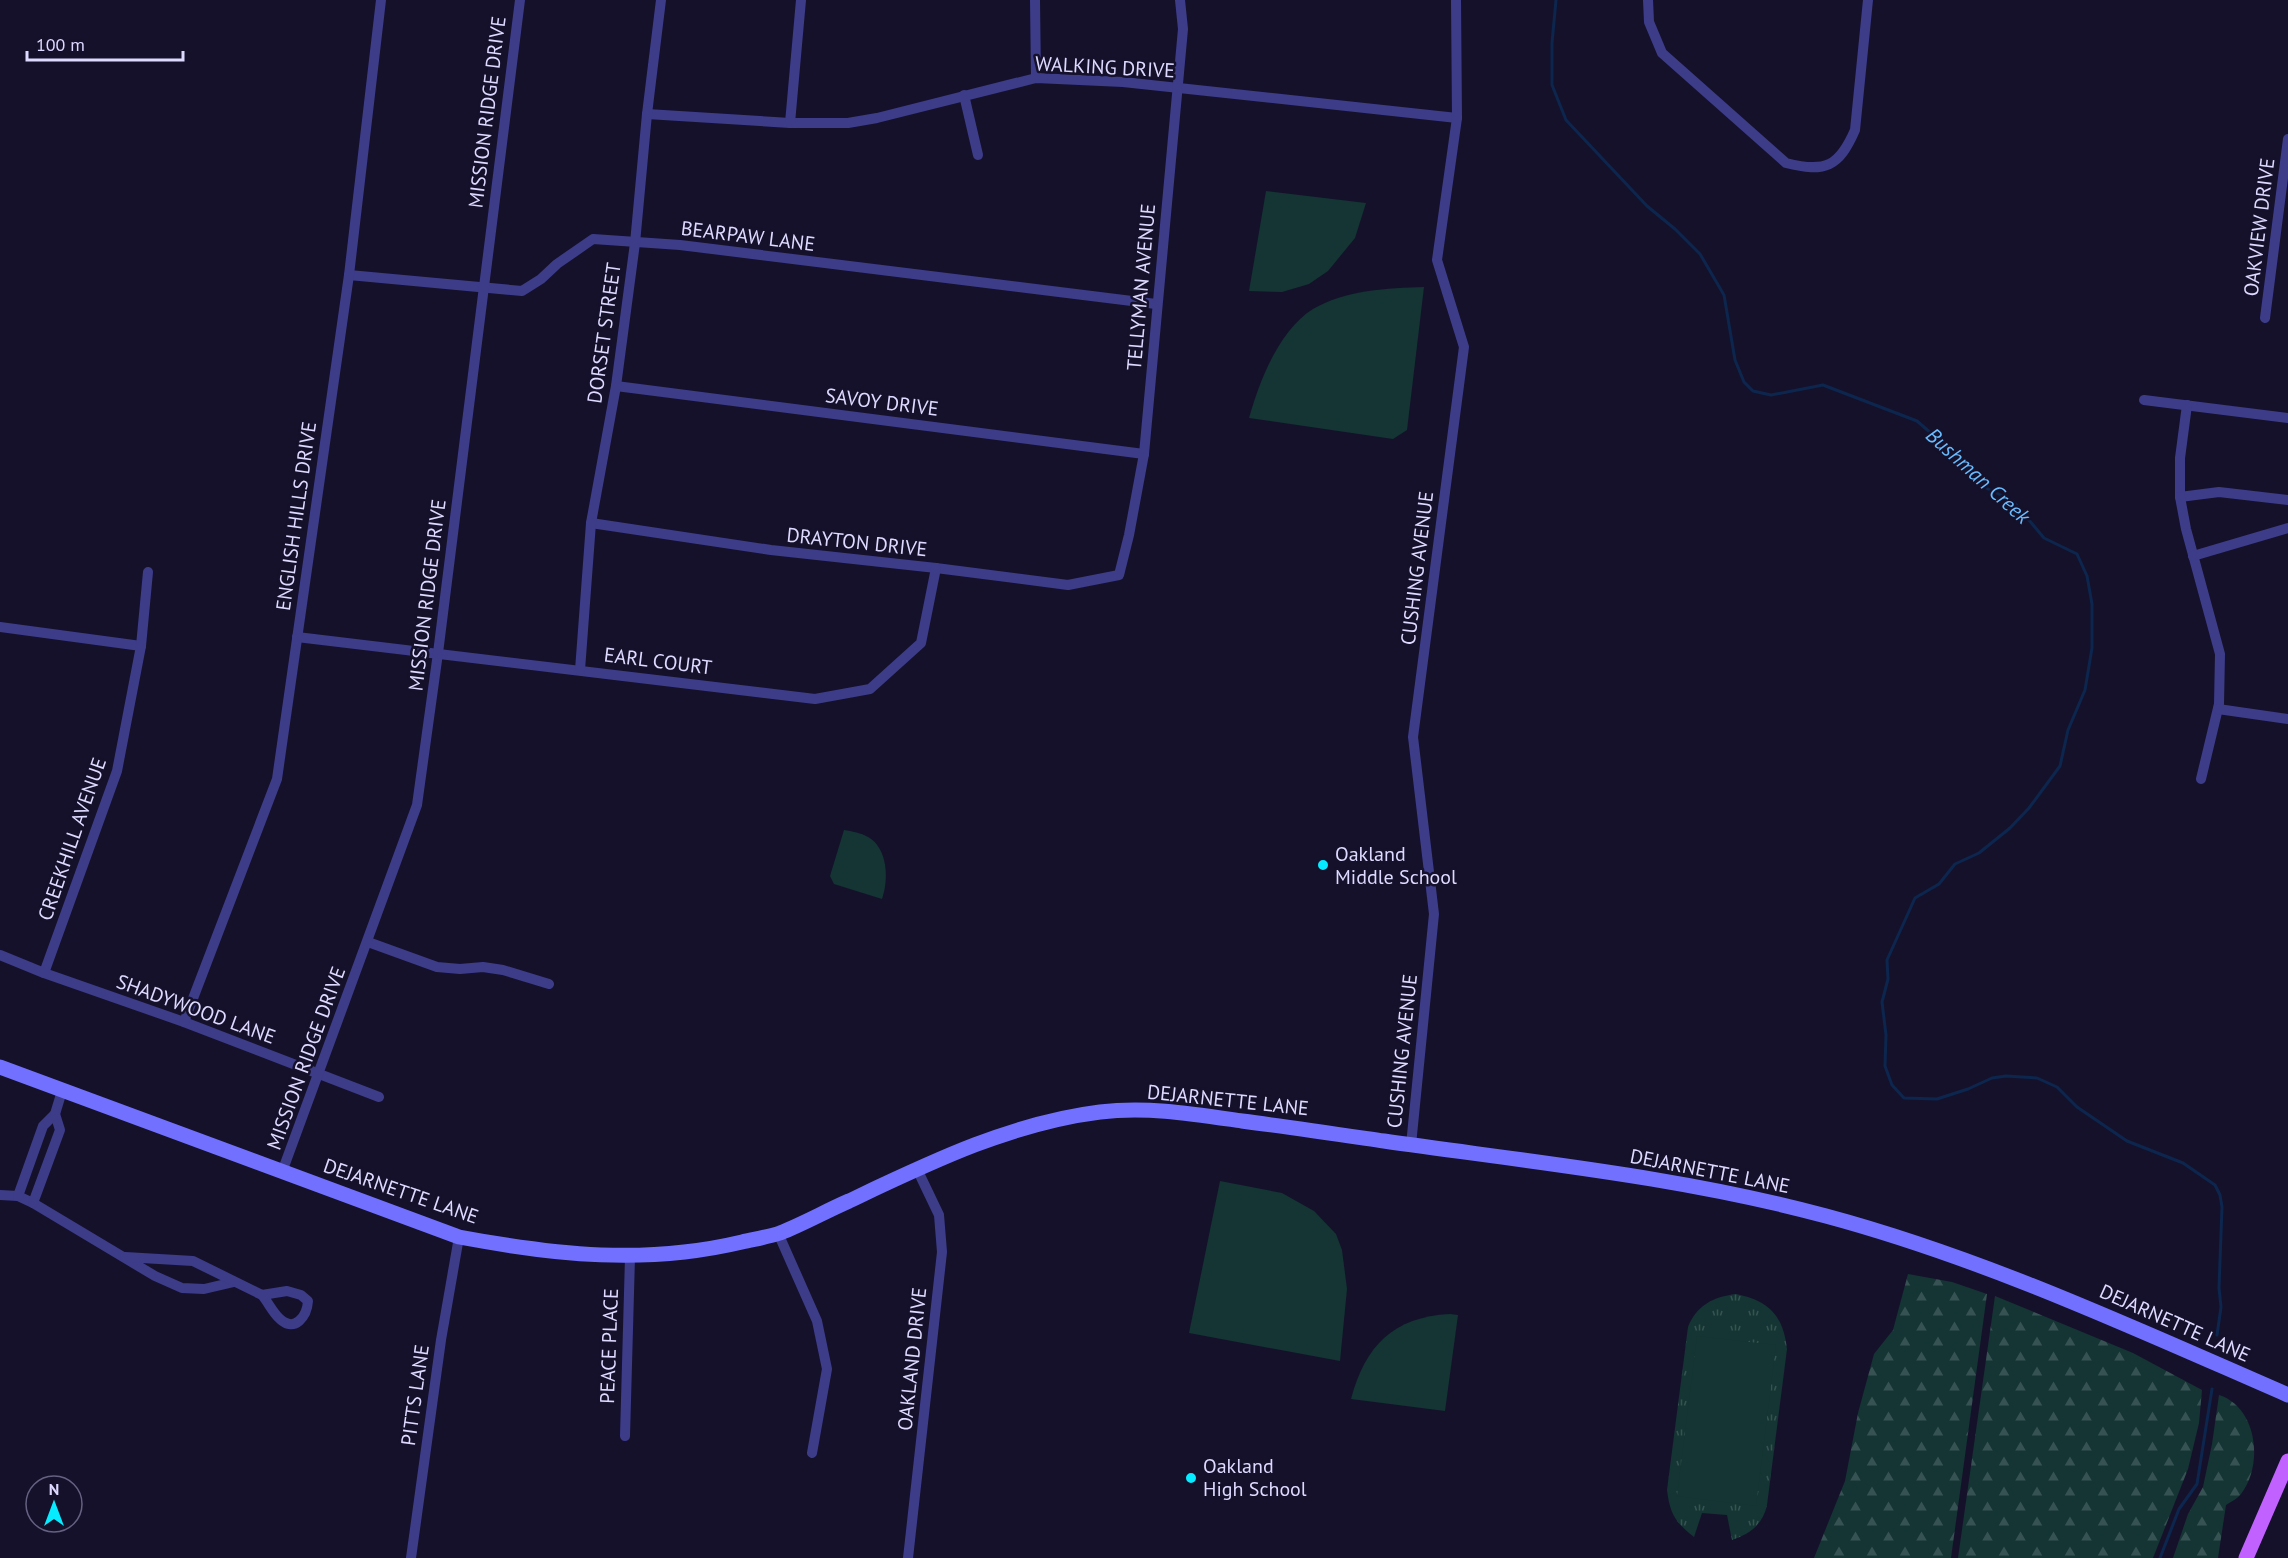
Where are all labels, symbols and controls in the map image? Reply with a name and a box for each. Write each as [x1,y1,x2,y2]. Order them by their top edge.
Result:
street label: MISSION RIDGE DRIVE [462,15,512,209]
scale bar [27,24,183,62]
text: 100 m [36,33,85,56]
street label: WALKING DRIVE [1034,50,1176,84]
street label: OAKVIEW DRIVE [2238,156,2280,298]
street label: TELLYMAN AVENUE [1121,203,1161,371]
street label: BEARPAW LANE [680,215,816,257]
street label: DORSET STREET [581,261,627,405]
street label: SAVOY DRIVE [824,382,940,422]
street label: ENGLISH HILLS DRIVE [270,420,322,612]
water label: Bushman Creek [1921,422,2037,531]
street label: CUSHING AVENUE [1395,490,1439,646]
street label: MISSION RIDGE DRIVE [402,498,452,692]
street label: DRAYTON DRIVE [785,522,929,562]
street label: EARL COURT [603,641,713,681]
street label: CREEKHILL AVENUE [32,754,112,924]
place label: Oakland Middle School [1335,841,1457,890]
marker: Oakland Middle School [1316,858,1330,872]
street label: MISSION RIDGE DRIVE [261,963,351,1153]
street label: SHADYWOOD LANE [113,968,279,1050]
street label: CUSHING AVENUE [1381,973,1423,1129]
street label: DEJARNETTE LANE [1146,1079,1310,1121]
street label: DEJARNETTE LANE [1628,1143,1792,1199]
street label: DEJARNETTE LANE [320,1152,482,1230]
street label: DEJARNETTE LANE [2096,1278,2254,1368]
street label: OAKLAND DRIVE [892,1286,932,1432]
street label: PEACE PLACE [594,1288,624,1404]
street label: PITTS LANE [395,1343,435,1447]
place label: Oakland High School [1203,1453,1307,1502]
marker: Oakland High School [1184,1471,1198,1485]
north arrow [24,1474,84,1534]
text: N [49,1479,59,1499]

